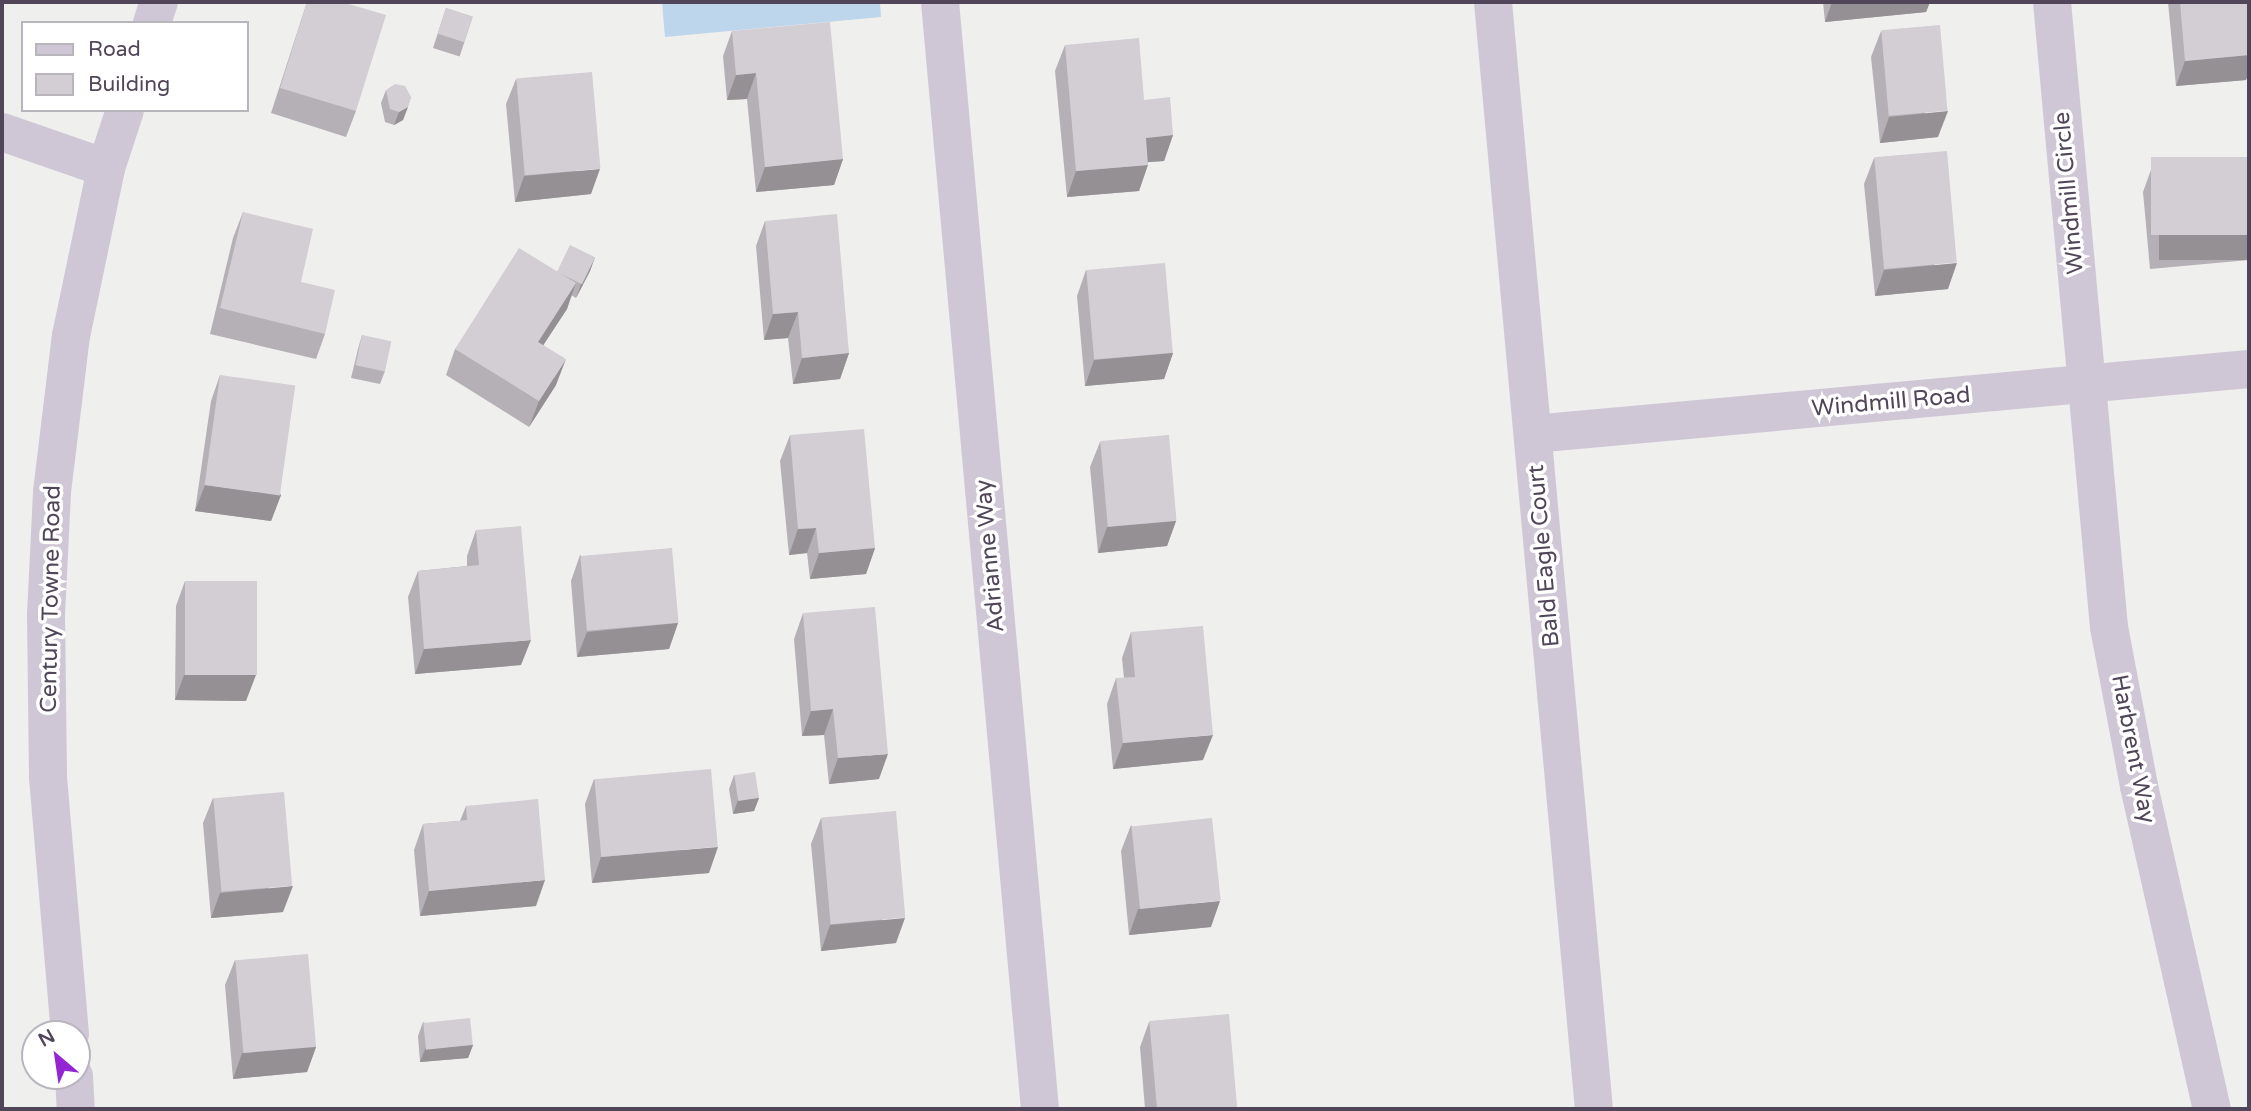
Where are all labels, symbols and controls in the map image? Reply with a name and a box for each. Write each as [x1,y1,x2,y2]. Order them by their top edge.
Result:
legend [21,21,248,112]
text: Road [88,37,141,62]
text: Building [88,72,170,97]
street label: Windmill Circle [2048,111,2090,275]
street label: Windmill Road [1810,381,1972,423]
street label: Bald Eagle Court [1522,464,1566,648]
street label: Adrianne Way [970,478,1010,634]
street label: Century Towne Road [35,485,67,713]
street label: Harbrent Way [2105,672,2161,826]
north arrow [21,1020,91,1090]
text: N [35,1025,59,1052]

